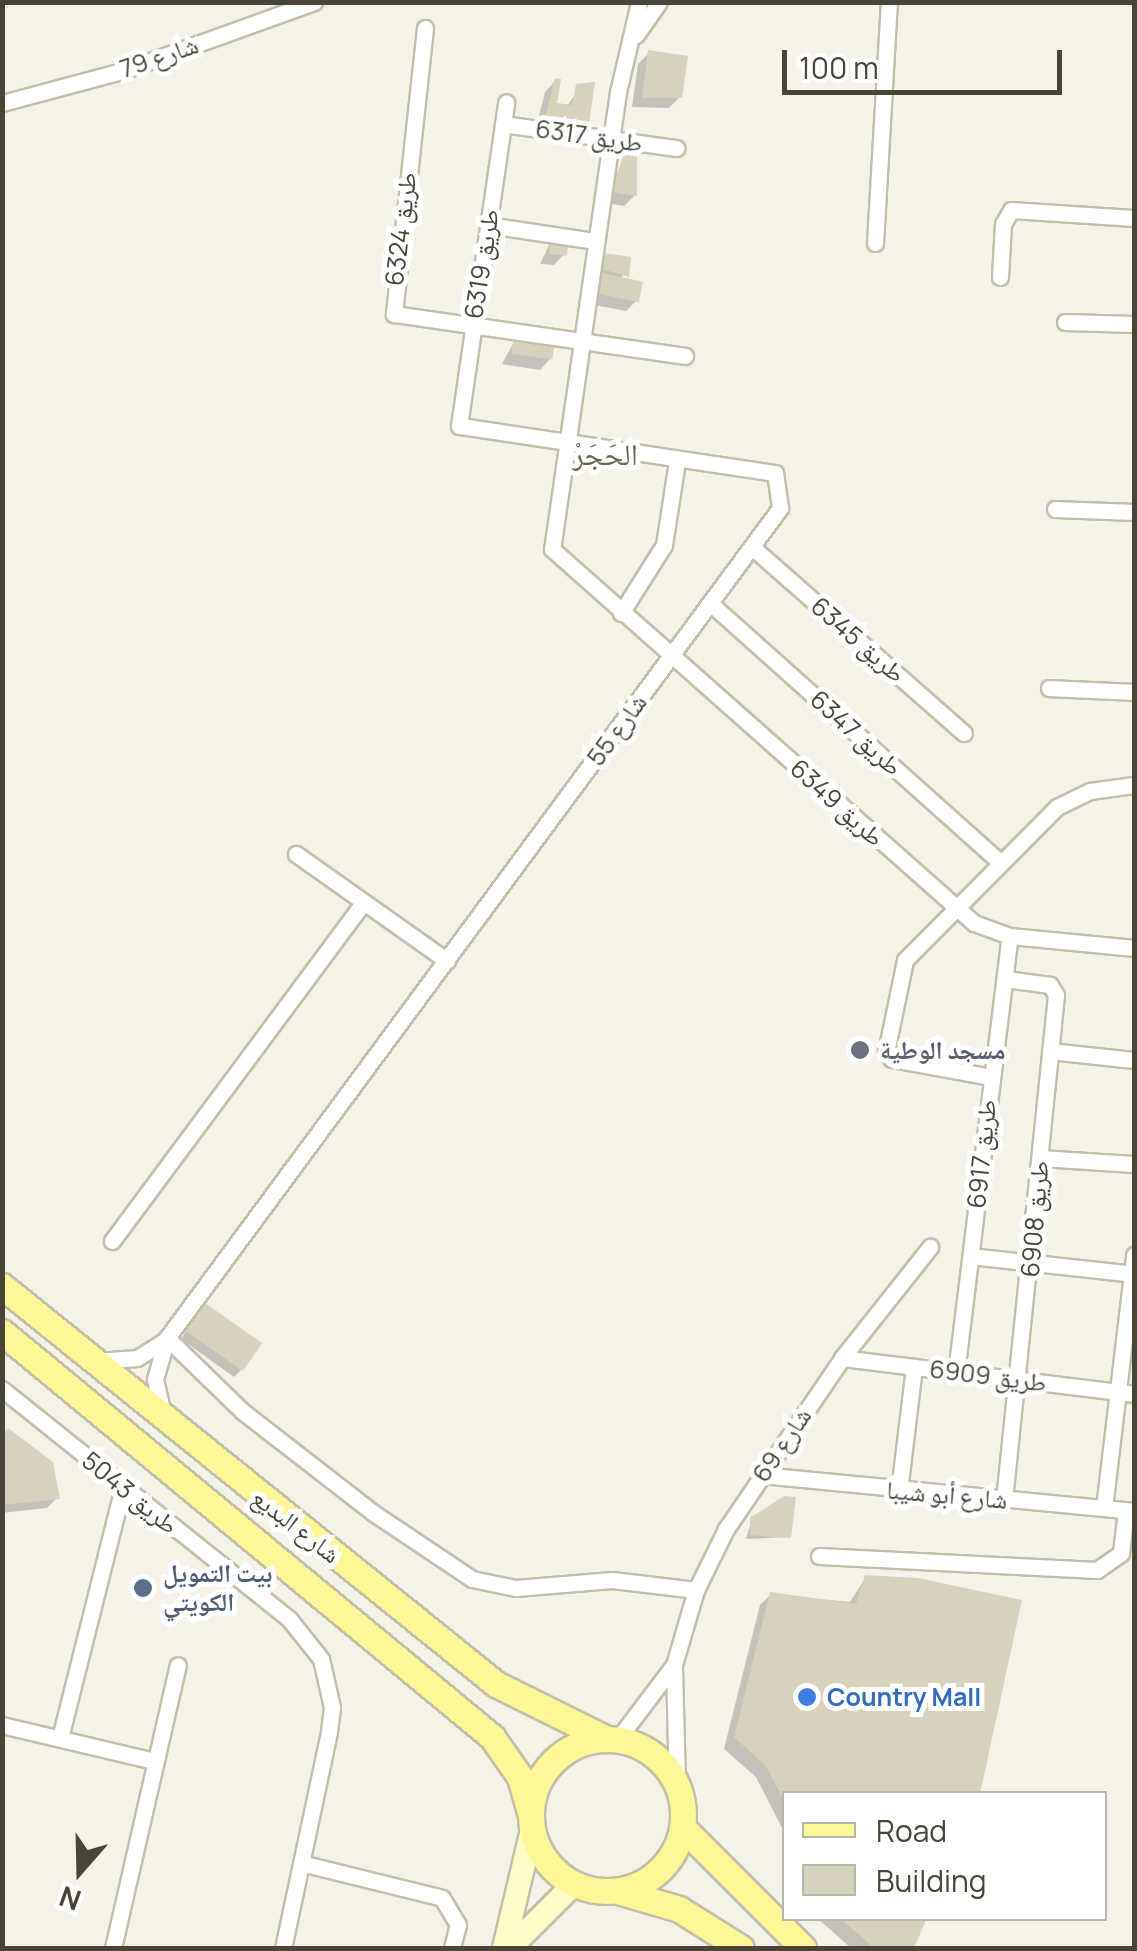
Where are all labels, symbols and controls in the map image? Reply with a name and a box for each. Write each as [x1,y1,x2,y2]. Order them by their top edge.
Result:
street label: شارع 79 [116,30,202,84]
scale bar [787,30,1067,92]
text: 100 m [799,47,879,88]
street label: طريق 6317 [534,114,644,158]
street label: طريق 6324 [379,171,423,287]
street label: طريق 6319 [459,207,505,321]
district label: الحَجَرْ [572,436,638,472]
street label: طريق 6345 [805,591,911,689]
street label: طريق 6347 [804,684,908,782]
street label: شارع 55 [581,688,653,772]
street label: طريق 6349 [784,753,890,853]
place label: مسجد الوطية [880,1035,1005,1065]
marker: مسجد الوطية [849,1039,871,1061]
street label: طريق 6917 [961,1098,1003,1210]
street label: طريق 6908 [1015,1160,1055,1278]
street label: طريق 6909 [928,1354,1048,1398]
street label: شارع 69 [746,1402,818,1488]
street label: طريق 5043 [76,1445,184,1541]
street label: شارع أبو شيبا [885,1475,1009,1515]
street label: شارع البديع [246,1482,346,1570]
place label: بيت التمويل الكويتي [163,1559,272,1618]
marker: بيت التمويل الكويتي [132,1577,154,1599]
place label: Country Mall [827,1682,981,1712]
marker: Country Mall [796,1686,818,1708]
legend [782,1791,1107,1921]
text: Road [876,1810,947,1851]
north arrow [30,1821,130,1921]
text: Building [876,1860,987,1901]
text: N [54,1878,86,1920]

